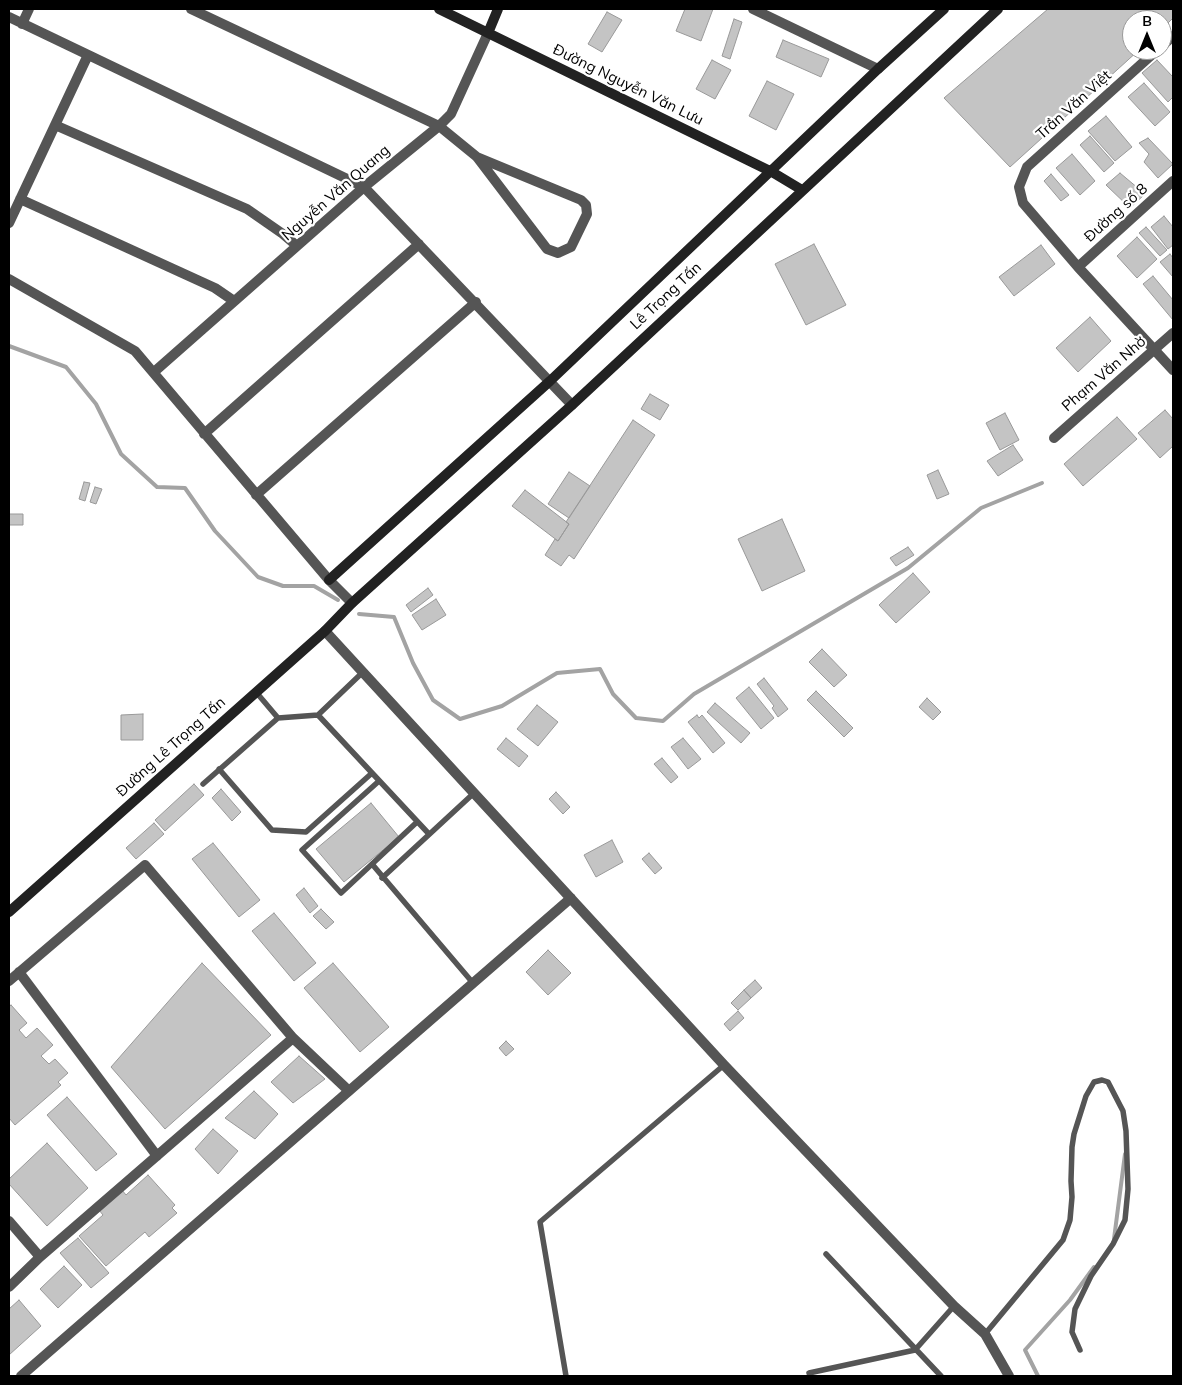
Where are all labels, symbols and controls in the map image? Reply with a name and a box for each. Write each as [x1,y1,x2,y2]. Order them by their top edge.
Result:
north arrow [1122,10,1172,60]
text: B [1142,12,1152,30]
street label: Đường Nguyễn Văn Lưu [550,41,706,129]
street label: Trần Văn Việt [1033,67,1115,143]
street label: Nguyễn Văn Quang [278,141,394,245]
street label: Đường số 8 [1081,180,1151,246]
street label: Lê Trọng Tấn [627,259,705,333]
street label: Phạm Văn Nhờ [1058,333,1150,415]
street label: Đường Lê Trọng Tấn [113,693,229,801]

